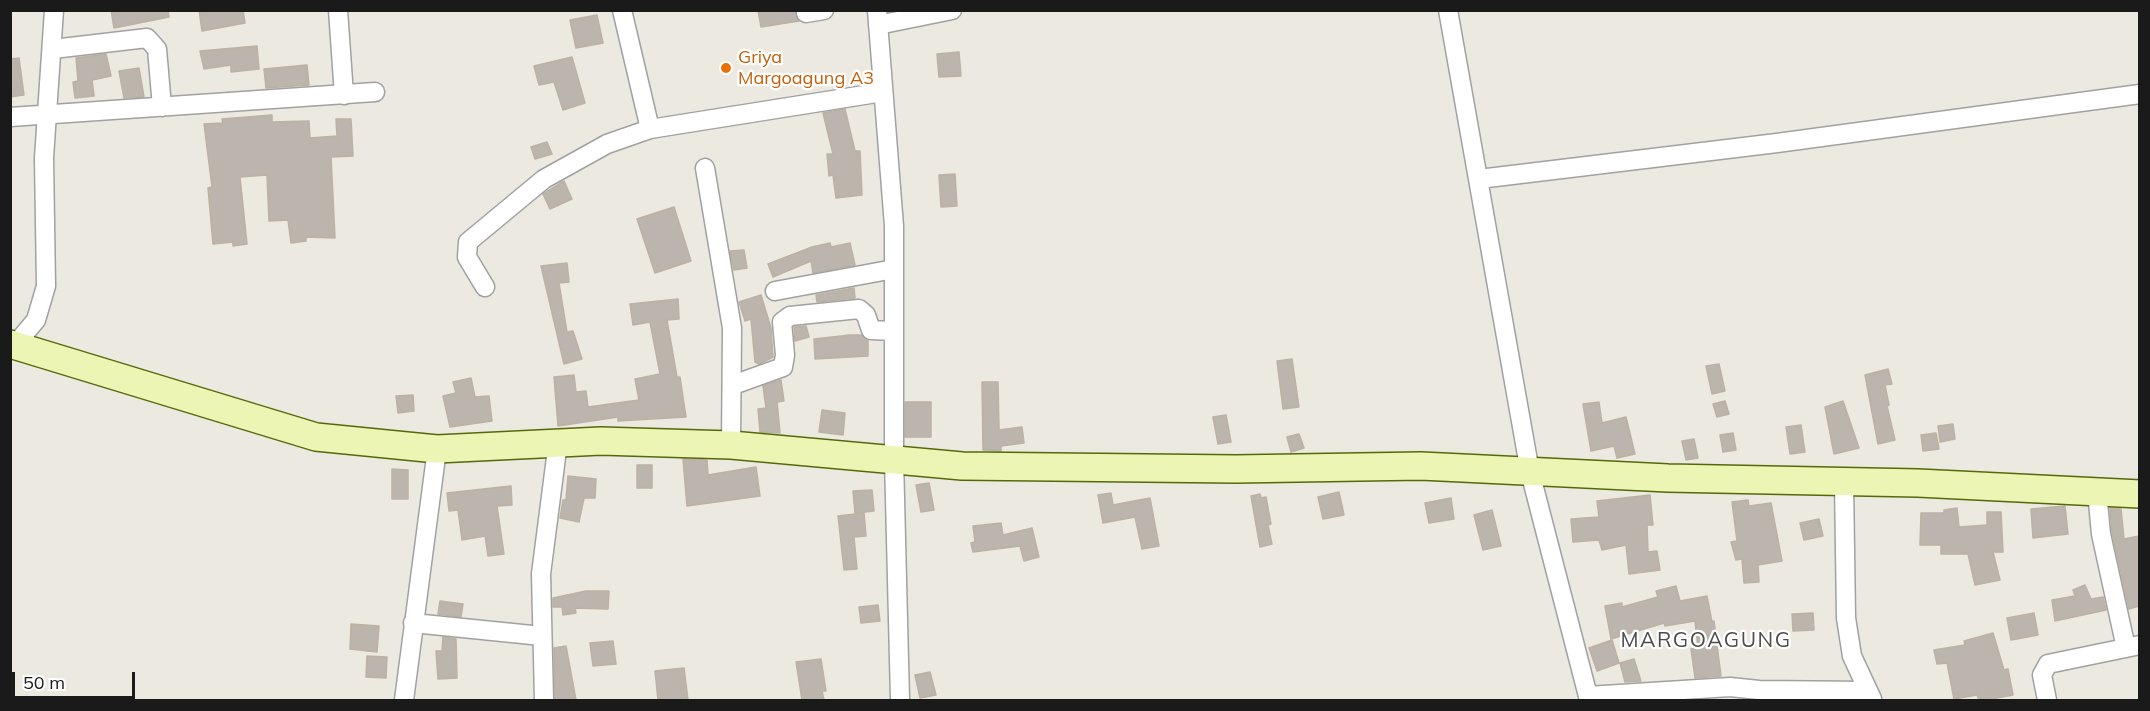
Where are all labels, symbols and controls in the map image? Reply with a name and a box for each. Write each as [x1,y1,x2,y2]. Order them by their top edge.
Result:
place label: Griya Margoagung A3 [738,47,874,90]
marker: Griya Margoagung A3 [719,61,733,75]
district label: MARGOAGUNG [1620,628,1792,654]
scale bar [15,660,138,698]
text: 50 m [23,671,65,694]

